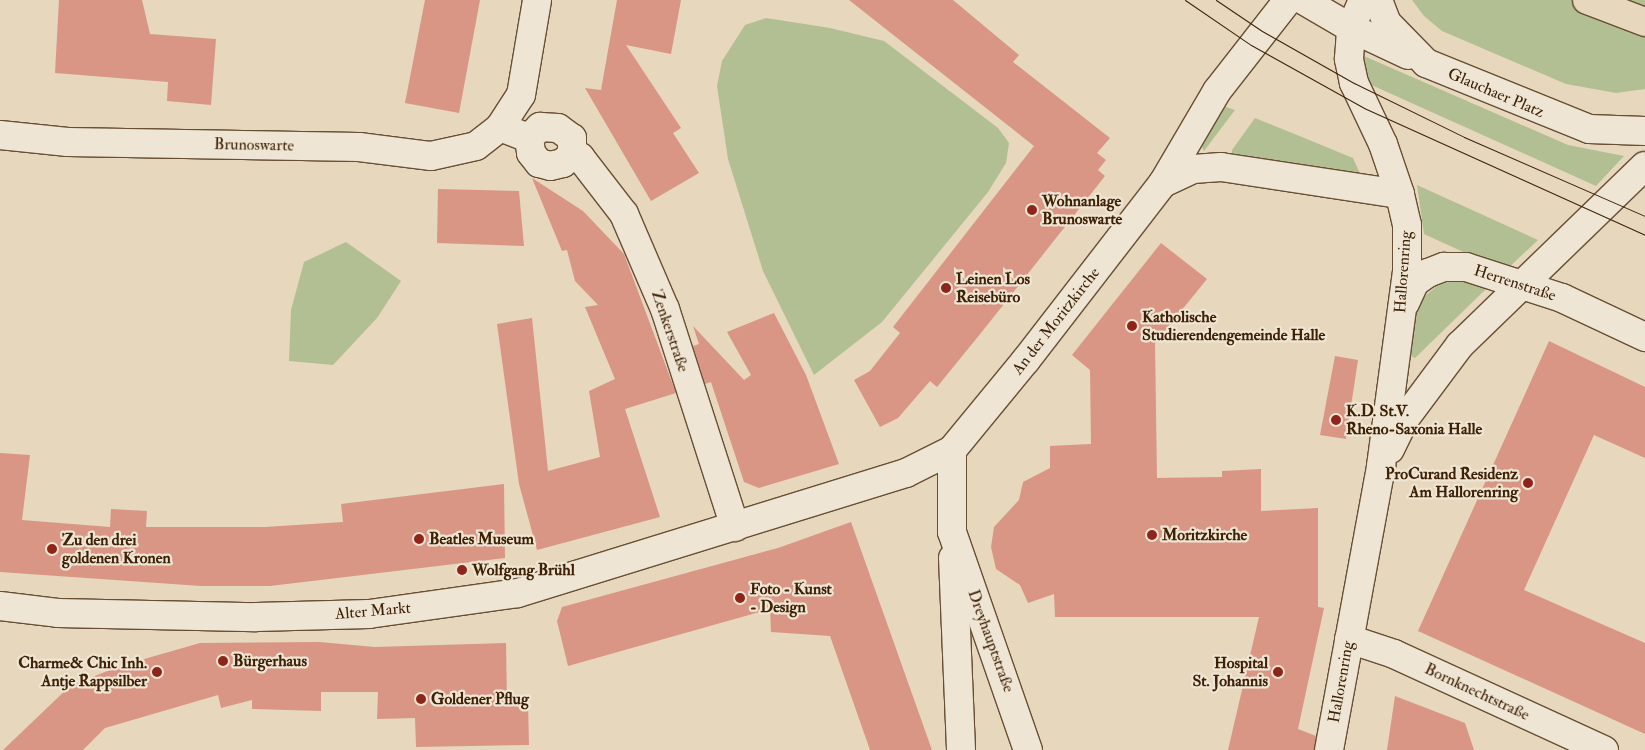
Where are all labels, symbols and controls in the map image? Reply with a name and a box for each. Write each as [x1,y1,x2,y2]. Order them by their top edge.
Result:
street label: Glauchaer Platz [1445,64,1547,122]
street label: Brunoswarte [214,135,294,155]
place label: Wohnanlage Brunoswarte [1042,191,1122,229]
marker: Wohnanlage Brunoswarte [1026,204,1038,216]
street label: Hallorenring [1391,230,1415,314]
street label: Herrenstraße [1472,261,1558,305]
street label: An der Moritzkirche [1008,263,1104,379]
place label: Leinen Los Reisebüro [956,269,1030,307]
marker: Leinen Los Reisebüro [940,282,952,294]
street label: Zenkerstraße [647,287,693,375]
place label: Katholische Studierendengemeinde Halle [1142,307,1325,345]
marker: Katholische Studierendengemeinde Halle [1126,320,1138,332]
place label: K.D. St.V. Rheno-Saxonia Halle [1346,401,1482,439]
marker: K.D. St.V. Rheno-Saxonia Halle [1330,414,1342,426]
place label: ProCurand Residenz Am Hallorenring [1385,464,1518,502]
marker: ProCurand Residenz Am Hallorenring [1522,477,1534,489]
place label: Moritzkirche [1162,525,1247,545]
place label: Beatles Museum [429,529,534,549]
marker: Moritzkirche [1146,529,1158,541]
place label: Zu den drei goldenen Kronen [62,530,171,568]
marker: Beatles Museum [413,533,425,545]
marker: Zu den drei goldenen Kronen [46,543,58,555]
place label: Wolfgang Brühl [472,560,575,580]
marker: Wolfgang Brühl [456,564,468,576]
place label: Foto - Kunst - Design [750,579,832,617]
street label: Dreyhauptstraße [964,587,1018,695]
marker: Foto - Kunst - Design [734,592,746,604]
street label: Alter Markt [334,598,412,624]
street label: Hallorenring [1324,640,1358,724]
place label: Bürgerhaus [233,651,307,671]
place label: Charme& Chic Inh. Antje Rappsilber [18,653,147,691]
place label: Hospital St. Johannis [1192,653,1268,691]
marker: Bürgerhaus [217,655,229,667]
street label: Bornknechtstraße [1422,659,1532,725]
marker: Charme& Chic Inh. Antje Rappsilber [151,666,163,678]
marker: Hospital St. Johannis [1272,666,1284,678]
place label: Goldener Pflug [431,689,529,709]
marker: Goldener Pflug [415,693,427,705]

